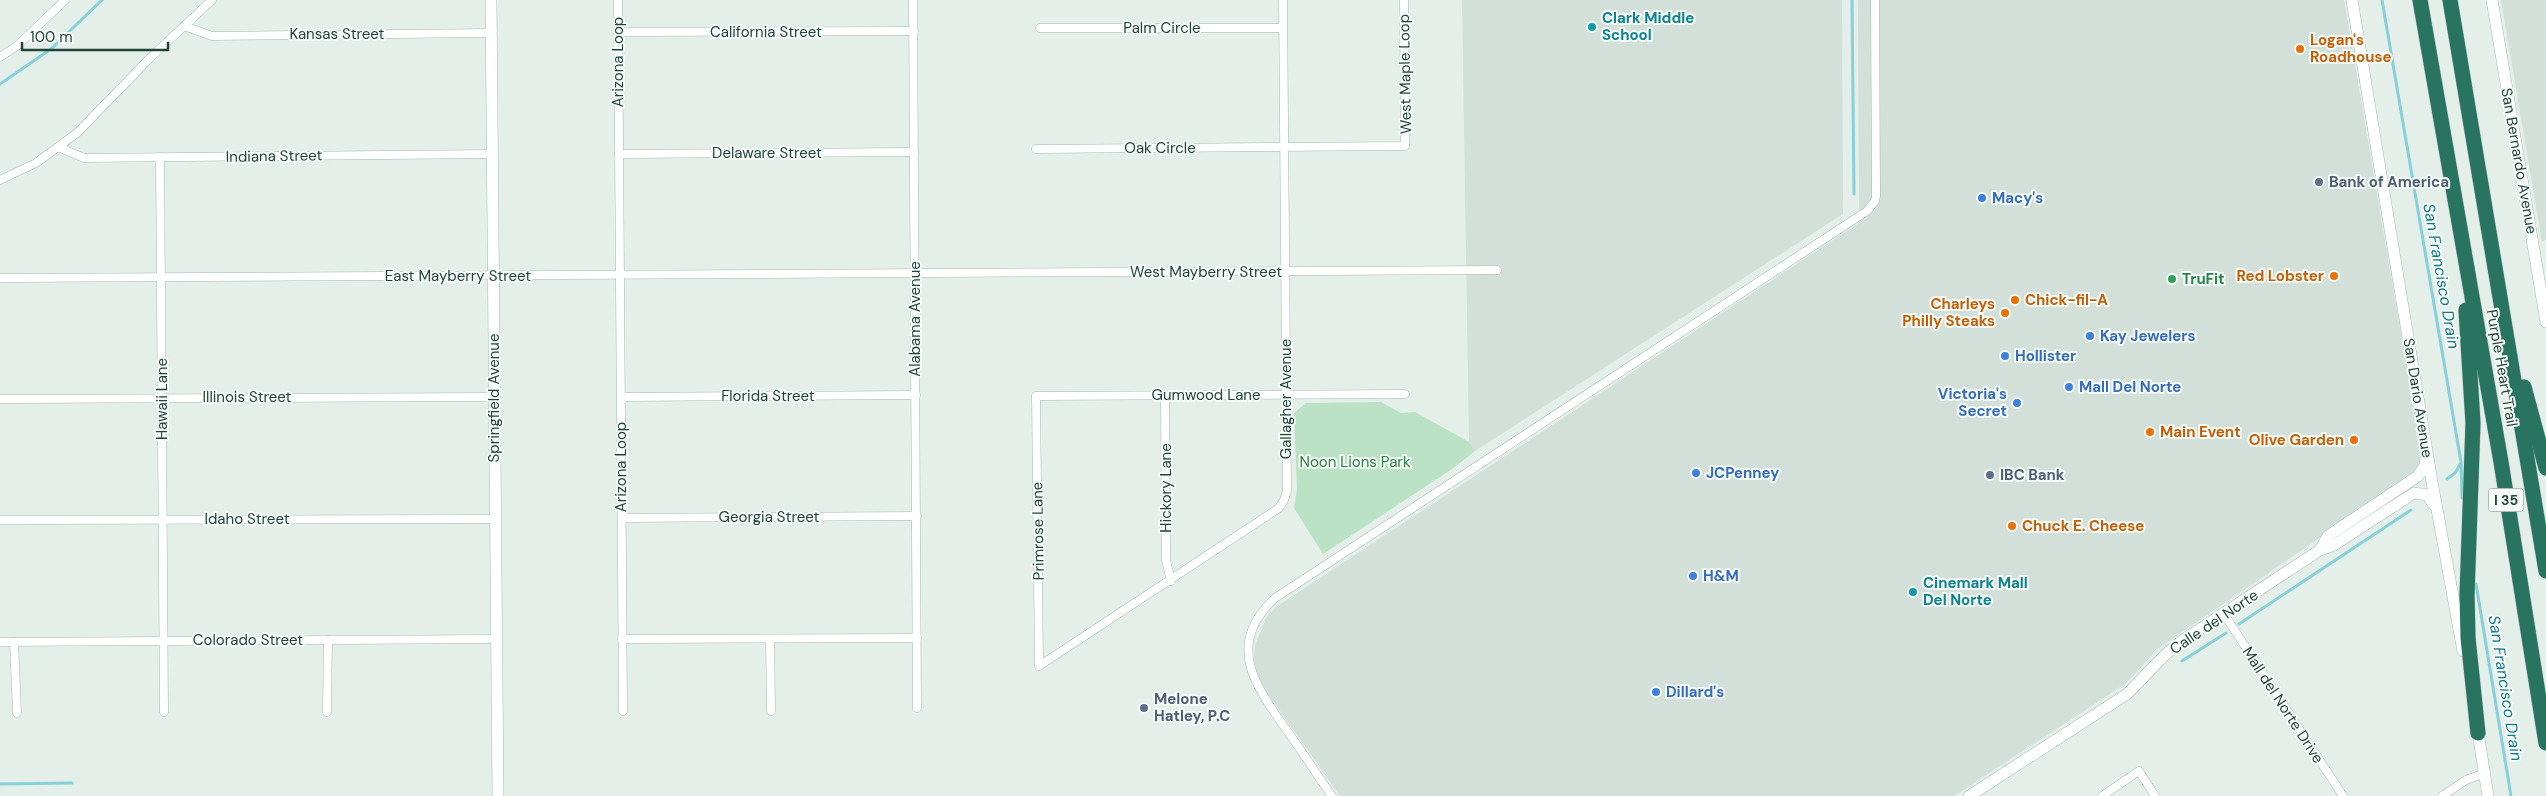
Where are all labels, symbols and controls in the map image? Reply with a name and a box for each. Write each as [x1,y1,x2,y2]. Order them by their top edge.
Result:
place label: Clark Middle School [1602,8,1694,45]
street label: West Maple Loop [1394,14,1416,134]
street label: Arizona Loop [608,17,628,107]
street label: Palm Circle [1123,18,1201,38]
scale bar [22,20,169,52]
marker: Clark Middle School [1586,21,1598,33]
street label: California Street [710,22,822,42]
street label: Kansas Street [290,24,385,44]
text: 100 m [30,27,73,47]
place label: Logan's Roadhouse [2310,30,2391,67]
marker: Logan's Roadhouse [2294,43,2306,55]
street label: San Bernardo Avenue [2496,86,2542,236]
street label: Oak Circle [1124,138,1196,158]
street label: Delaware Street [712,143,822,163]
street label: Indiana Street [226,145,323,167]
place label: Bank of America [2329,172,2449,192]
marker: Bank of America [2313,176,2325,188]
place label: Macy's [1992,188,2043,208]
marker: Macy's [1976,192,1988,204]
water label: San Francisco Drain [2418,202,2465,350]
street label: Alabama Avenue [905,261,925,377]
street label: West Mayberry Street [1130,262,1282,282]
street label: East Mayberry Street [385,266,531,286]
place label: Red Lobster [2236,266,2324,286]
place label: TruFit [2182,269,2225,289]
marker: Red Lobster [2328,270,2340,282]
marker: TruFit [2166,273,2178,285]
place label: Chick-fil-A [2025,290,2108,310]
place label: Charleys Philly Steaks [1902,294,1995,331]
marker: Chick-fil-A [2009,294,2021,306]
marker: Charleys Philly Steaks [1999,307,2011,319]
street label: Purple Heart Trail [2482,308,2522,428]
place label: Kay Jewelers [2100,326,2195,346]
marker: Kay Jewelers [2084,330,2096,342]
street label: Springfield Avenue [484,334,504,462]
street label: San Dario Avenue [2399,337,2437,459]
street label: Gallagher Avenue [1276,339,1296,459]
place label: Hollister [2015,346,2076,366]
marker: Hollister [1999,350,2011,362]
street label: Hawaii Lane [152,358,172,440]
place label: Mall Del Norte [2079,377,2181,397]
marker: Mall Del Norte [2063,381,2075,393]
place label: Victoria's Secret [1938,384,2007,421]
street label: Gumwood Lane [1152,385,1260,405]
street label: Florida Street [721,386,815,406]
street label: Illinois Street [203,387,292,407]
marker: Victoria's Secret [2011,397,2023,409]
street label: Arizona Loop [611,422,631,512]
place label: Main Event [2160,422,2241,442]
marker: Main Event [2144,426,2156,438]
place label: Olive Garden [2249,430,2344,450]
marker: Olive Garden [2348,434,2360,446]
street label: Hickory Lane [1156,443,1176,533]
park label: Noon Lions Park [1300,452,1411,472]
place label: JCPenney [1706,463,1779,483]
place label: IBC Bank [2000,465,2065,485]
marker: JCPenney [1690,467,1702,479]
marker: IBC Bank [1984,469,1996,481]
street label: Primrose Lane [1027,482,1049,580]
road number: I 35 [2488,488,2524,512]
street label: Georgia Street [719,507,820,527]
street label: Idaho Street [204,509,290,529]
place label: Chuck E. Cheese [2022,516,2144,536]
marker: Chuck E. Cheese [2006,520,2018,532]
place label: H&M [1703,566,1739,586]
marker: H&M [1687,570,1699,582]
place label: Cinemark Mall Del Norte [1923,573,2028,610]
street label: Calle del Norte [2166,585,2262,659]
marker: Cinemark Mall Del Norte [1907,586,1919,598]
water label: San Francisco Drain [2484,614,2527,762]
street label: Colorado Street [193,630,303,650]
street label: Mall del Norte Drive [2238,643,2328,767]
place label: Dillard's [1666,682,1724,702]
marker: Dillard's [1650,686,1662,698]
place label: Melone Hatley, P.C [1154,689,1230,726]
marker: Melone Hatley, P.C [1138,702,1150,714]

